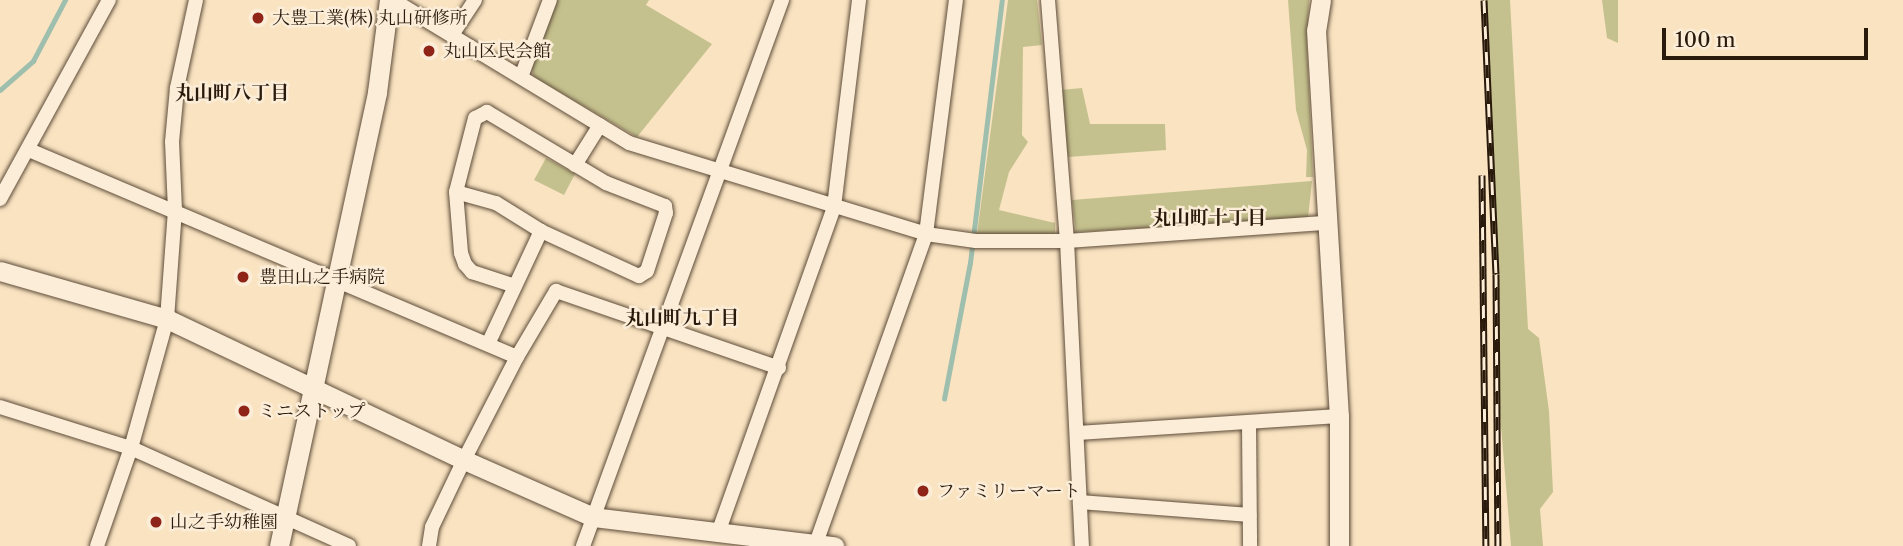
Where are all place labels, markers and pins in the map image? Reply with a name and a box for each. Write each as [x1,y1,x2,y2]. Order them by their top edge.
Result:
place label: 大豊工業(株) 丸山研修所 [272,7,468,29]
marker: 大豊工業(株) 丸山研修所 [250,10,266,26]
place label: 丸山区民会館 [443,40,551,62]
marker: 丸山区民会館 [421,43,437,59]
place label: 豊田山之手病院 [259,266,385,288]
marker: 豊田山之手病院 [233,267,253,287]
place label: ミニストップ [258,400,366,422]
marker: ミニストップ [236,403,252,419]
place label: ファミリーマート [937,480,1081,502]
marker: ファミリーマート [915,483,931,499]
place label: 山之手幼稚園 [170,511,278,533]
marker: 山之手幼稚園 [148,514,164,530]

